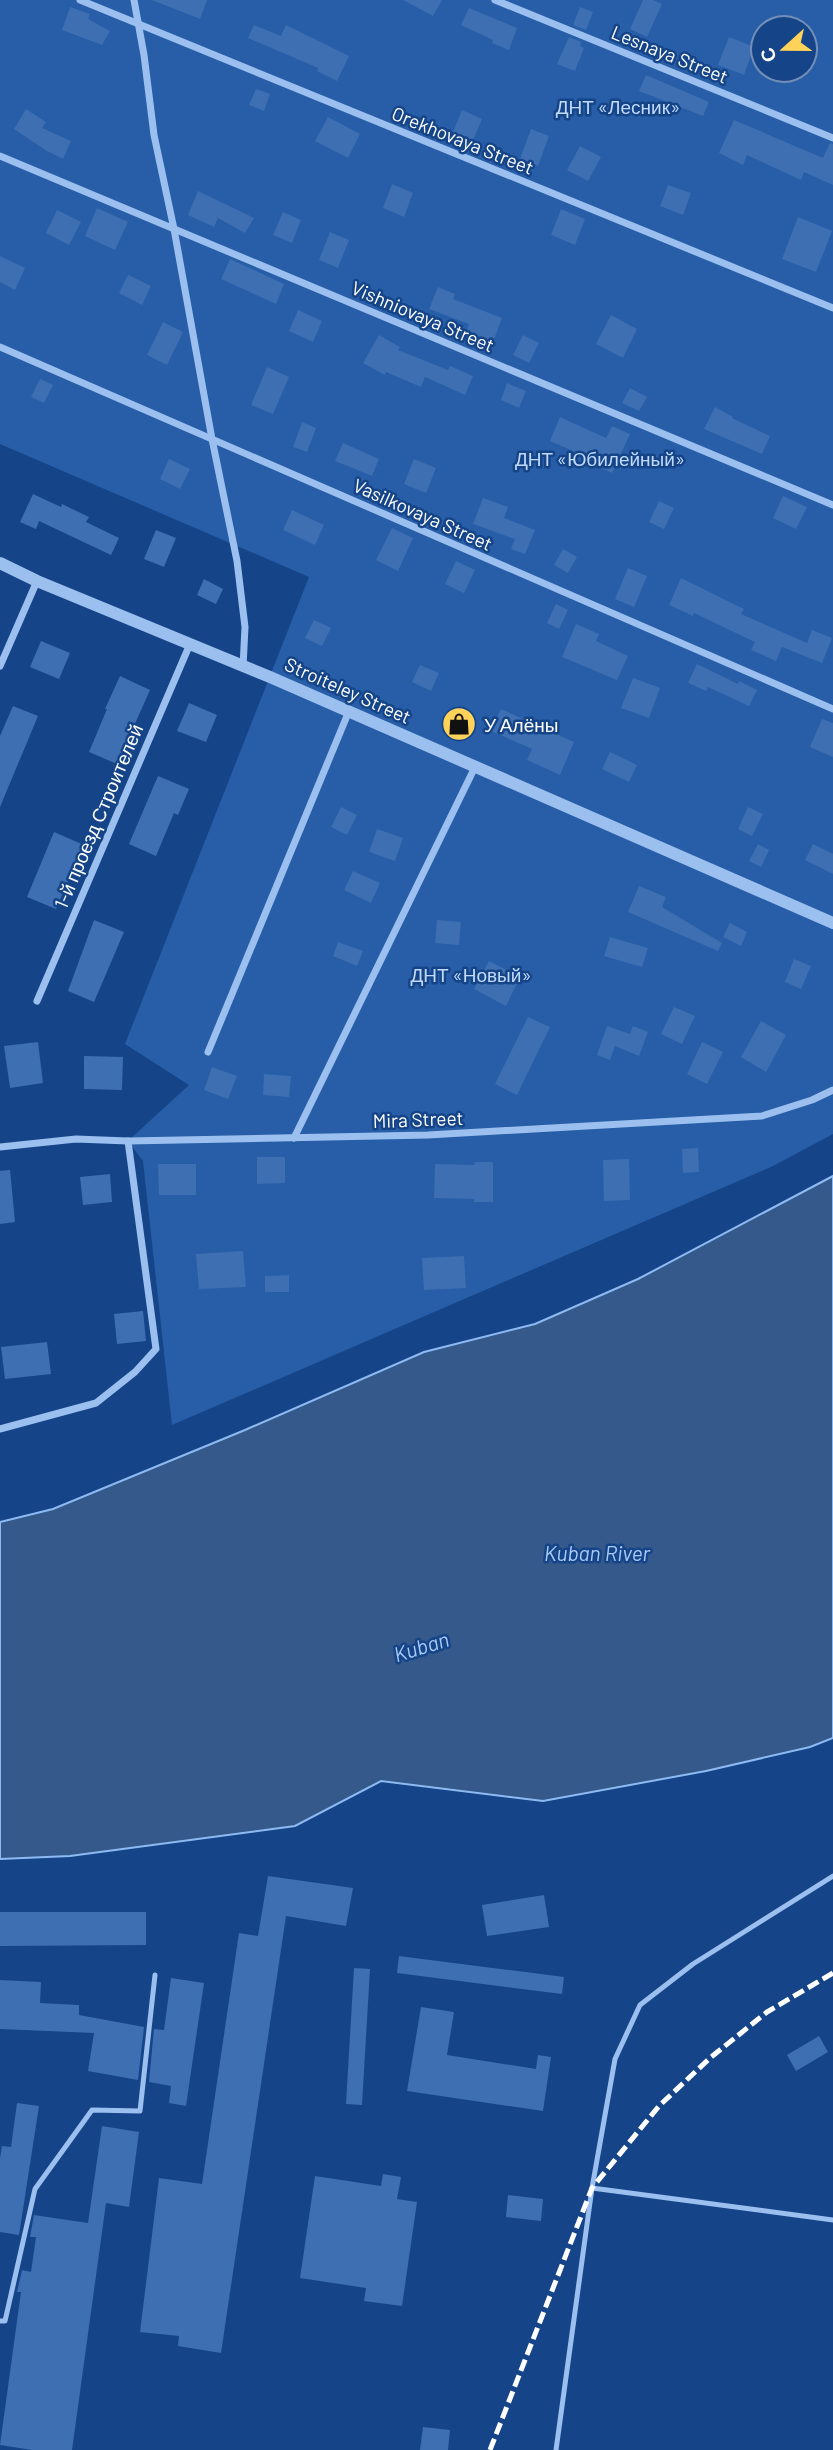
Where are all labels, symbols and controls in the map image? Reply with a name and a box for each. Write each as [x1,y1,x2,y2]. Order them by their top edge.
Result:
north arrow [749,14,819,84]
street label: Lesnaya Street [608,20,732,88]
text: С [754,44,781,66]
park label: ДНТ «Лесник» [556,95,680,118]
street label: Orekhovaya Street [389,101,537,179]
street label: Vishniovaya Street [348,276,498,356]
park label: ДНТ «Юбилейный» [515,447,685,470]
street label: Vasilkovaya Street [350,473,496,555]
street label: Stroiteley Street [281,652,415,728]
shop icon: У Алёны [440,705,478,743]
place label: У Алёны [484,713,558,736]
street label: 1-й проезд Строителей [49,720,147,912]
park label: ДНТ «Новый» [410,963,532,986]
street label: Mira Street [372,1106,464,1132]
water label: Kuban River [544,1540,651,1565]
water label: Kuban [390,1626,452,1666]

